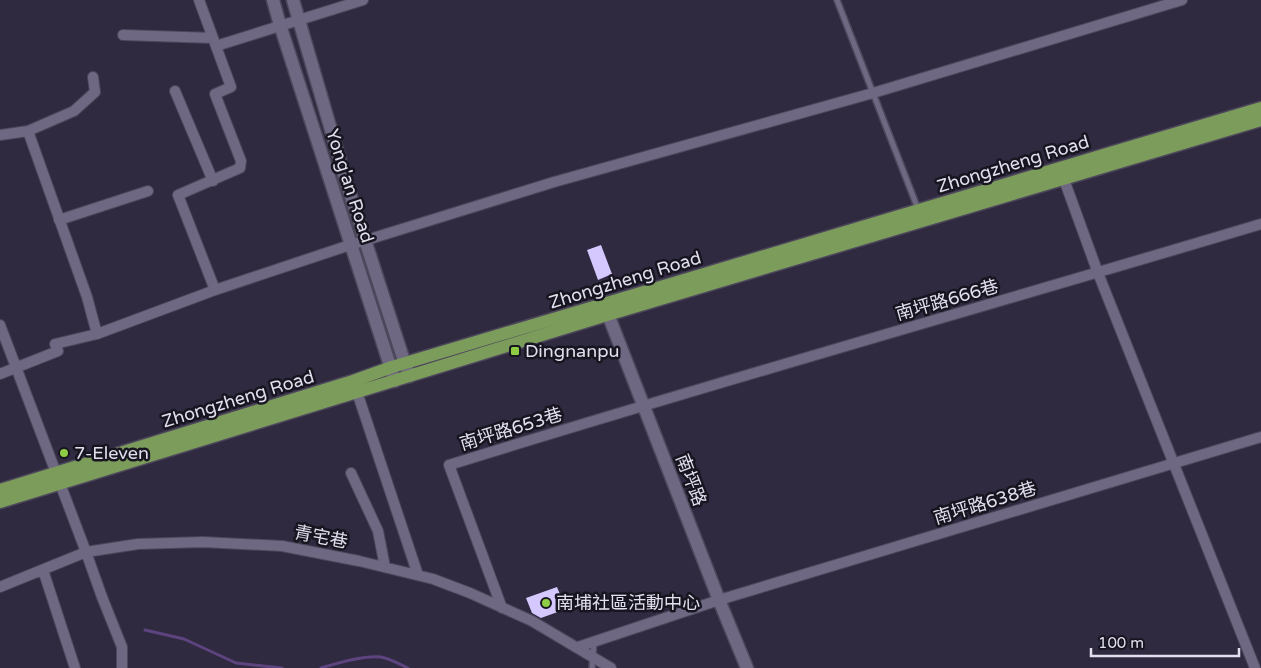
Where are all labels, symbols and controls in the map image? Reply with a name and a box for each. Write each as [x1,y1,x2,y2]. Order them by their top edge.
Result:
street label: Yong'an Road [321,126,379,246]
street label: Zhongzheng Road [934,130,1092,198]
street label: Zhongzheng Road [546,246,704,314]
street label: 南坪路666巷 [893,275,1001,325]
place label: Dingnanpu [525,340,620,362]
marker: Dingnanpu [509,345,521,357]
street label: Zhongzheng Road [159,365,317,433]
street label: 南坪路653巷 [457,403,565,455]
place label: 7-Eleven [74,442,149,464]
marker: 7-Eleven [58,447,70,459]
street label: 南坪路 [671,451,711,509]
street label: 南坪路638巷 [931,477,1039,529]
street label: 青宅巷 [292,521,350,553]
place label: 南埔社區活動中心 [556,592,700,614]
marker: 南埔社區活動中心 [540,597,552,609]
scale bar [1091,626,1238,658]
text: 100 m [1098,634,1144,652]

